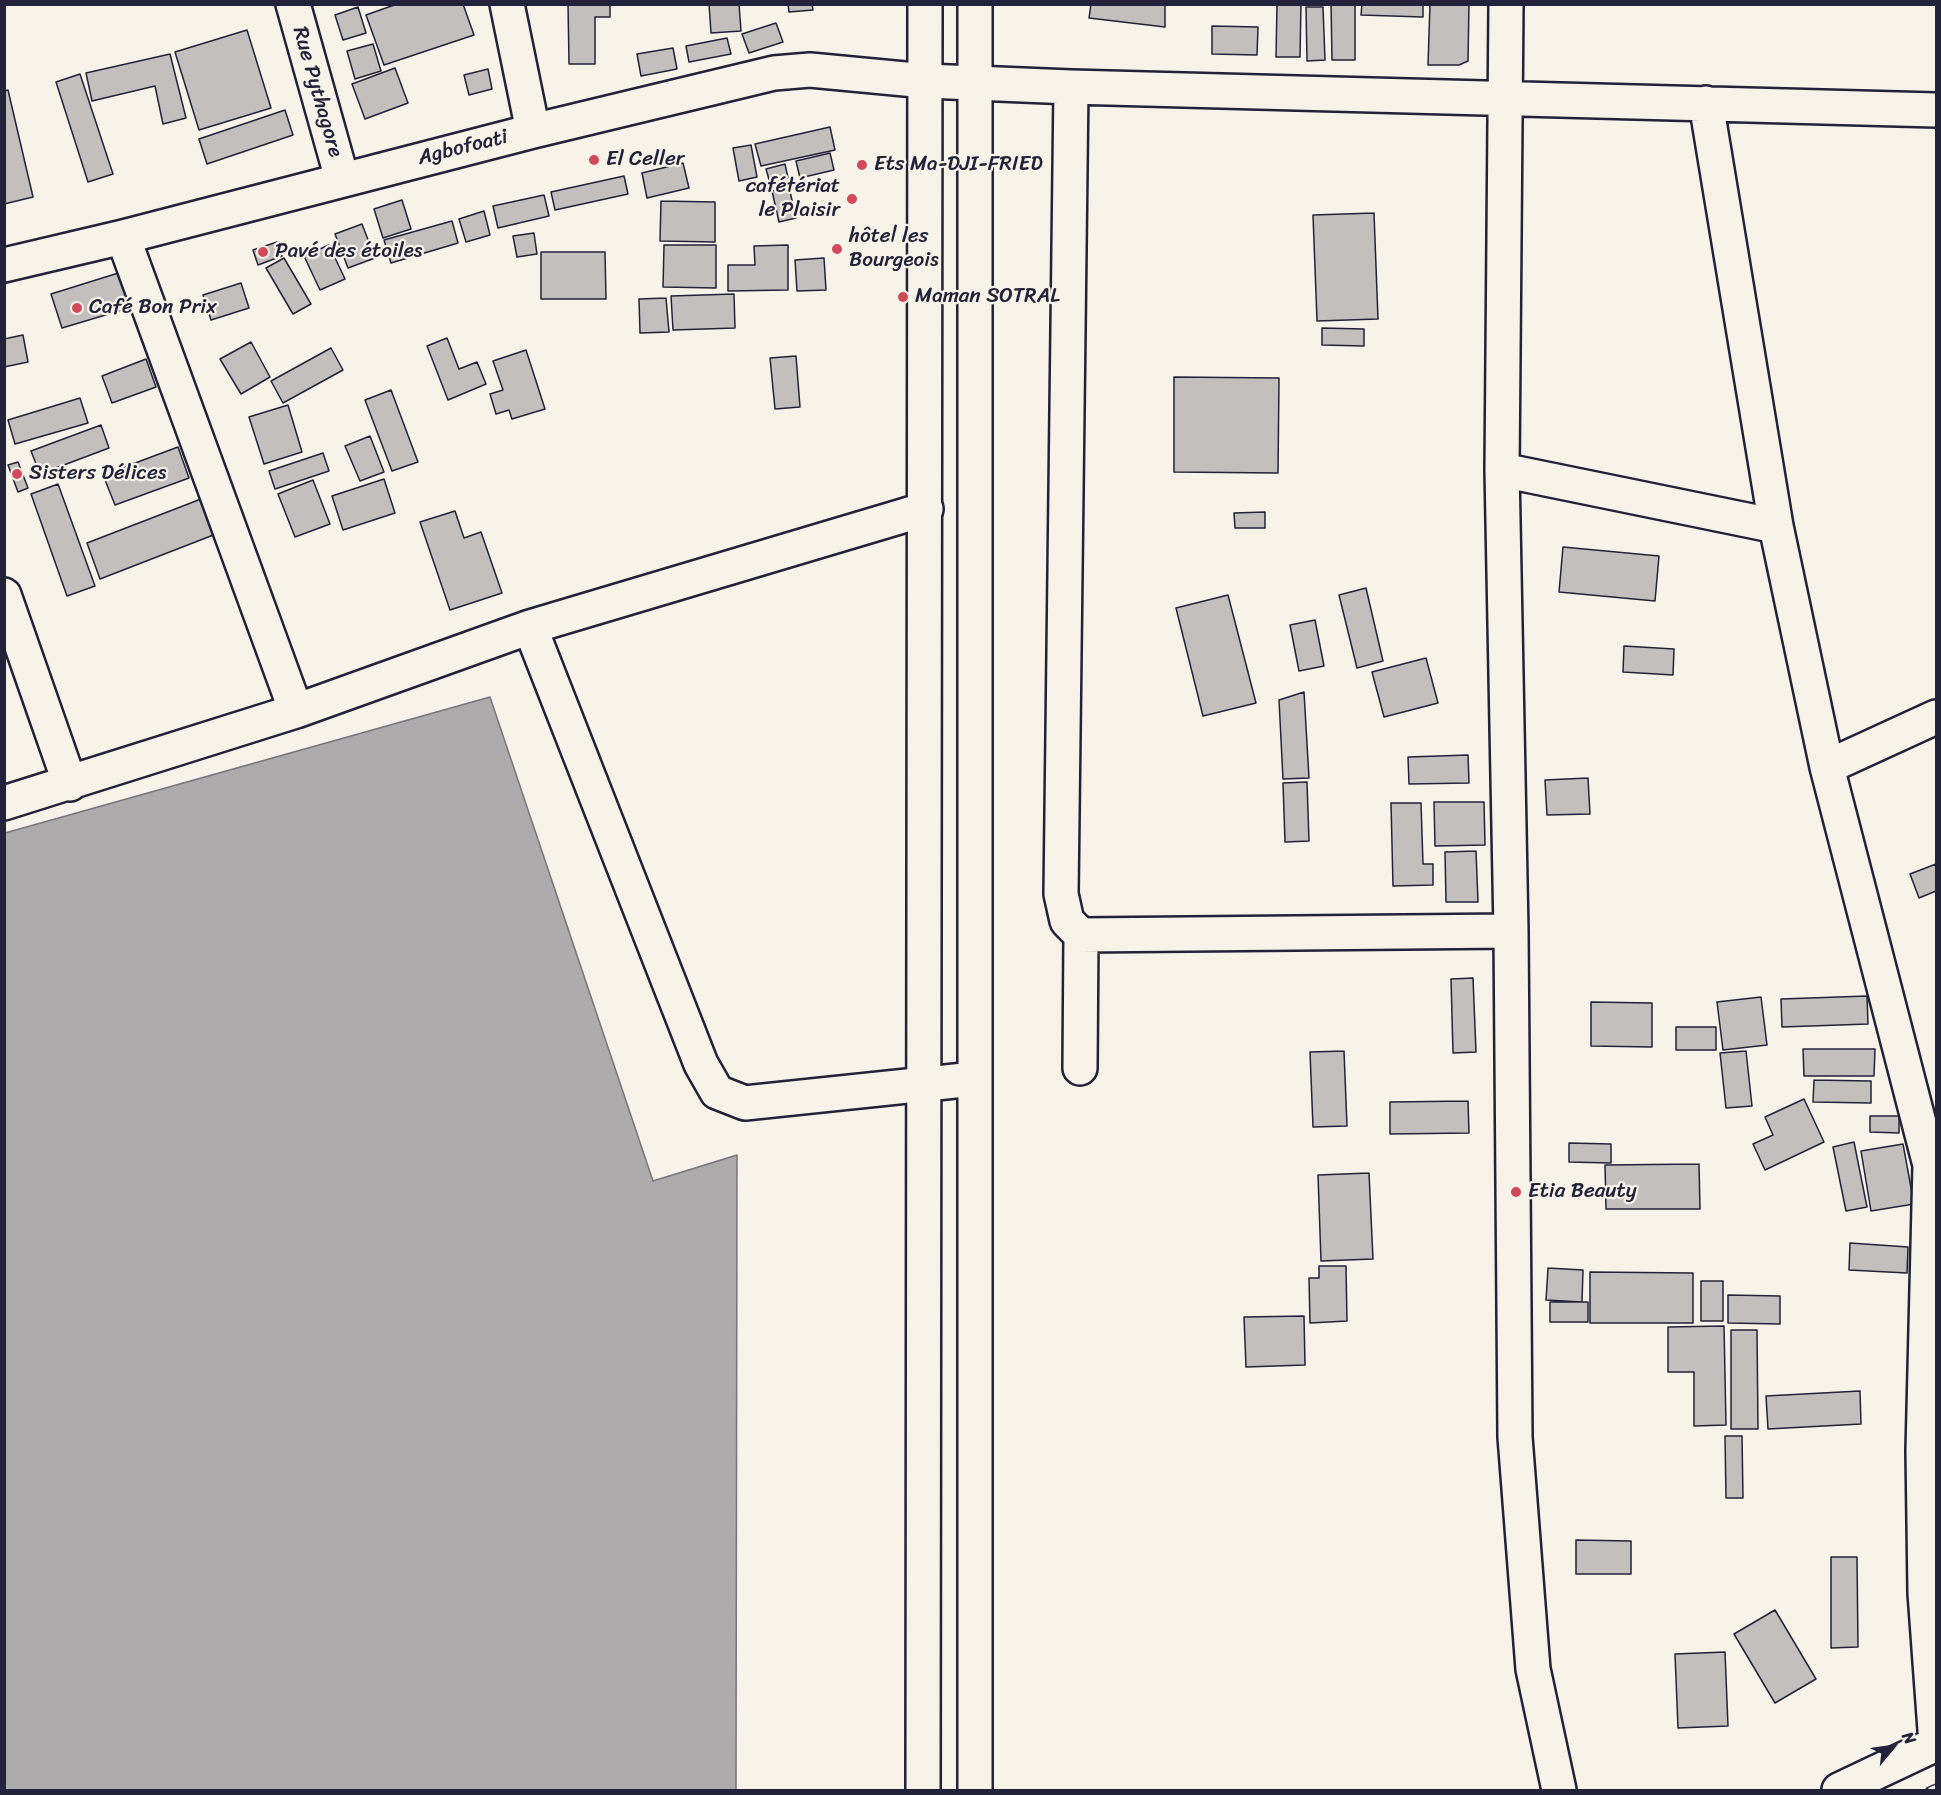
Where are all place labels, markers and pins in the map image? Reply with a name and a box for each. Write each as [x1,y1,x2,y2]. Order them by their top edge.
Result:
place label: El Celler [606,147,684,173]
place label: Ets Ma-DJI-FRIED [874,152,1043,178]
marker: El Celler [587,153,601,167]
marker: Ets Ma-DJI-FRIED [855,158,869,172]
place label: cafétériat le Plaisir [746,174,840,224]
marker: cafétériat le Plaisir [845,192,859,206]
place label: hôtel les Bourgeois [849,224,939,274]
place label: Pavé des étoiles [275,239,422,265]
marker: hôtel les Bourgeois [830,242,844,256]
marker: Pavé des étoiles [256,245,270,259]
place label: Maman SOTRAL [915,284,1060,310]
marker: Maman SOTRAL [896,290,910,304]
place label: Café Bon Prix [89,295,217,321]
marker: Café Bon Prix [70,301,84,315]
place label: Sisters Délices [29,461,166,487]
marker: Sisters Délices [10,467,24,481]
place label: Etia Beauty [1528,1179,1637,1205]
marker: Etia Beauty [1509,1185,1523,1199]

